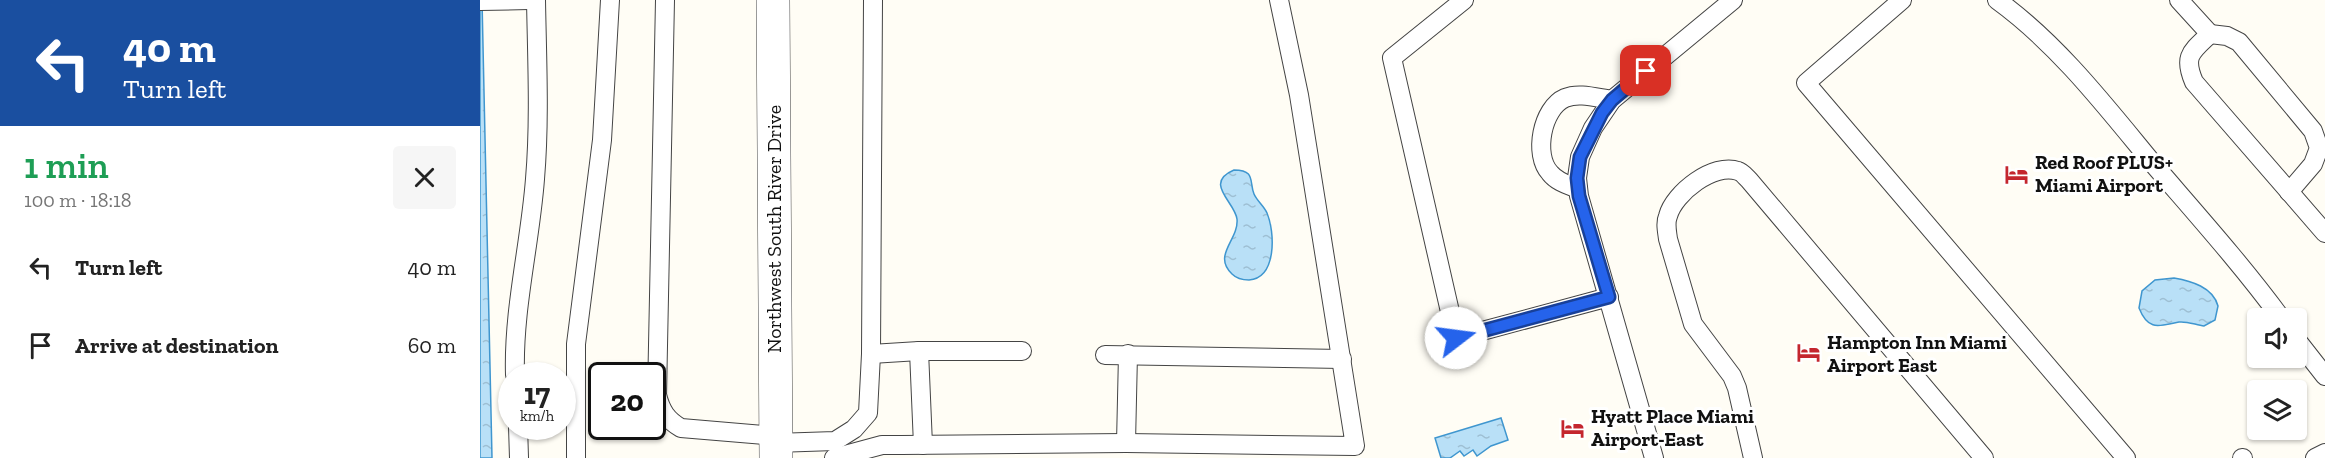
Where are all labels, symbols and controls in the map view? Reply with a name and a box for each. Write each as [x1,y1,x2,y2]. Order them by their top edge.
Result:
text: 40 m [123,22,216,73]
icon: left [24,24,102,102]
pin [1620,45,1671,96]
icon: arrive [1629,54,1662,87]
text: Turn left [123,73,226,105]
street label: Northwest South River Drive [762,105,786,353]
text: 1 min [24,144,109,187]
button: close [393,146,456,209]
place label: Red Roof PLUS+ Miami Airport [2035,150,2173,197]
hotel icon: Red Roof PLUS+ Miami Airport [2004,161,2030,187]
text: 100 m · 18:18 [24,188,131,212]
icon: left [24,251,57,284]
text: Turn left [75,254,162,281]
text: 40 m [407,254,456,281]
position arrow [1424,306,1488,370]
map controls [2247,308,2307,440]
button: sound [2247,308,2307,368]
icon: arrive [24,329,57,362]
place label: Hampton Inn Miami Airport East [1827,330,2007,377]
text: Arrive at destination [75,332,278,359]
text: 60 m [408,332,456,359]
hotel icon: Hampton Inn Miami Airport East [1796,340,1822,366]
speed limit sign: 20 [588,362,666,440]
text: 17 [524,376,550,412]
button: layers [2247,380,2307,440]
place label: Hyatt Place Miami Airport-East [1591,404,1754,451]
text: km/h [520,407,554,425]
hotel icon: Hyatt Place Miami Airport-East [1560,415,1586,441]

